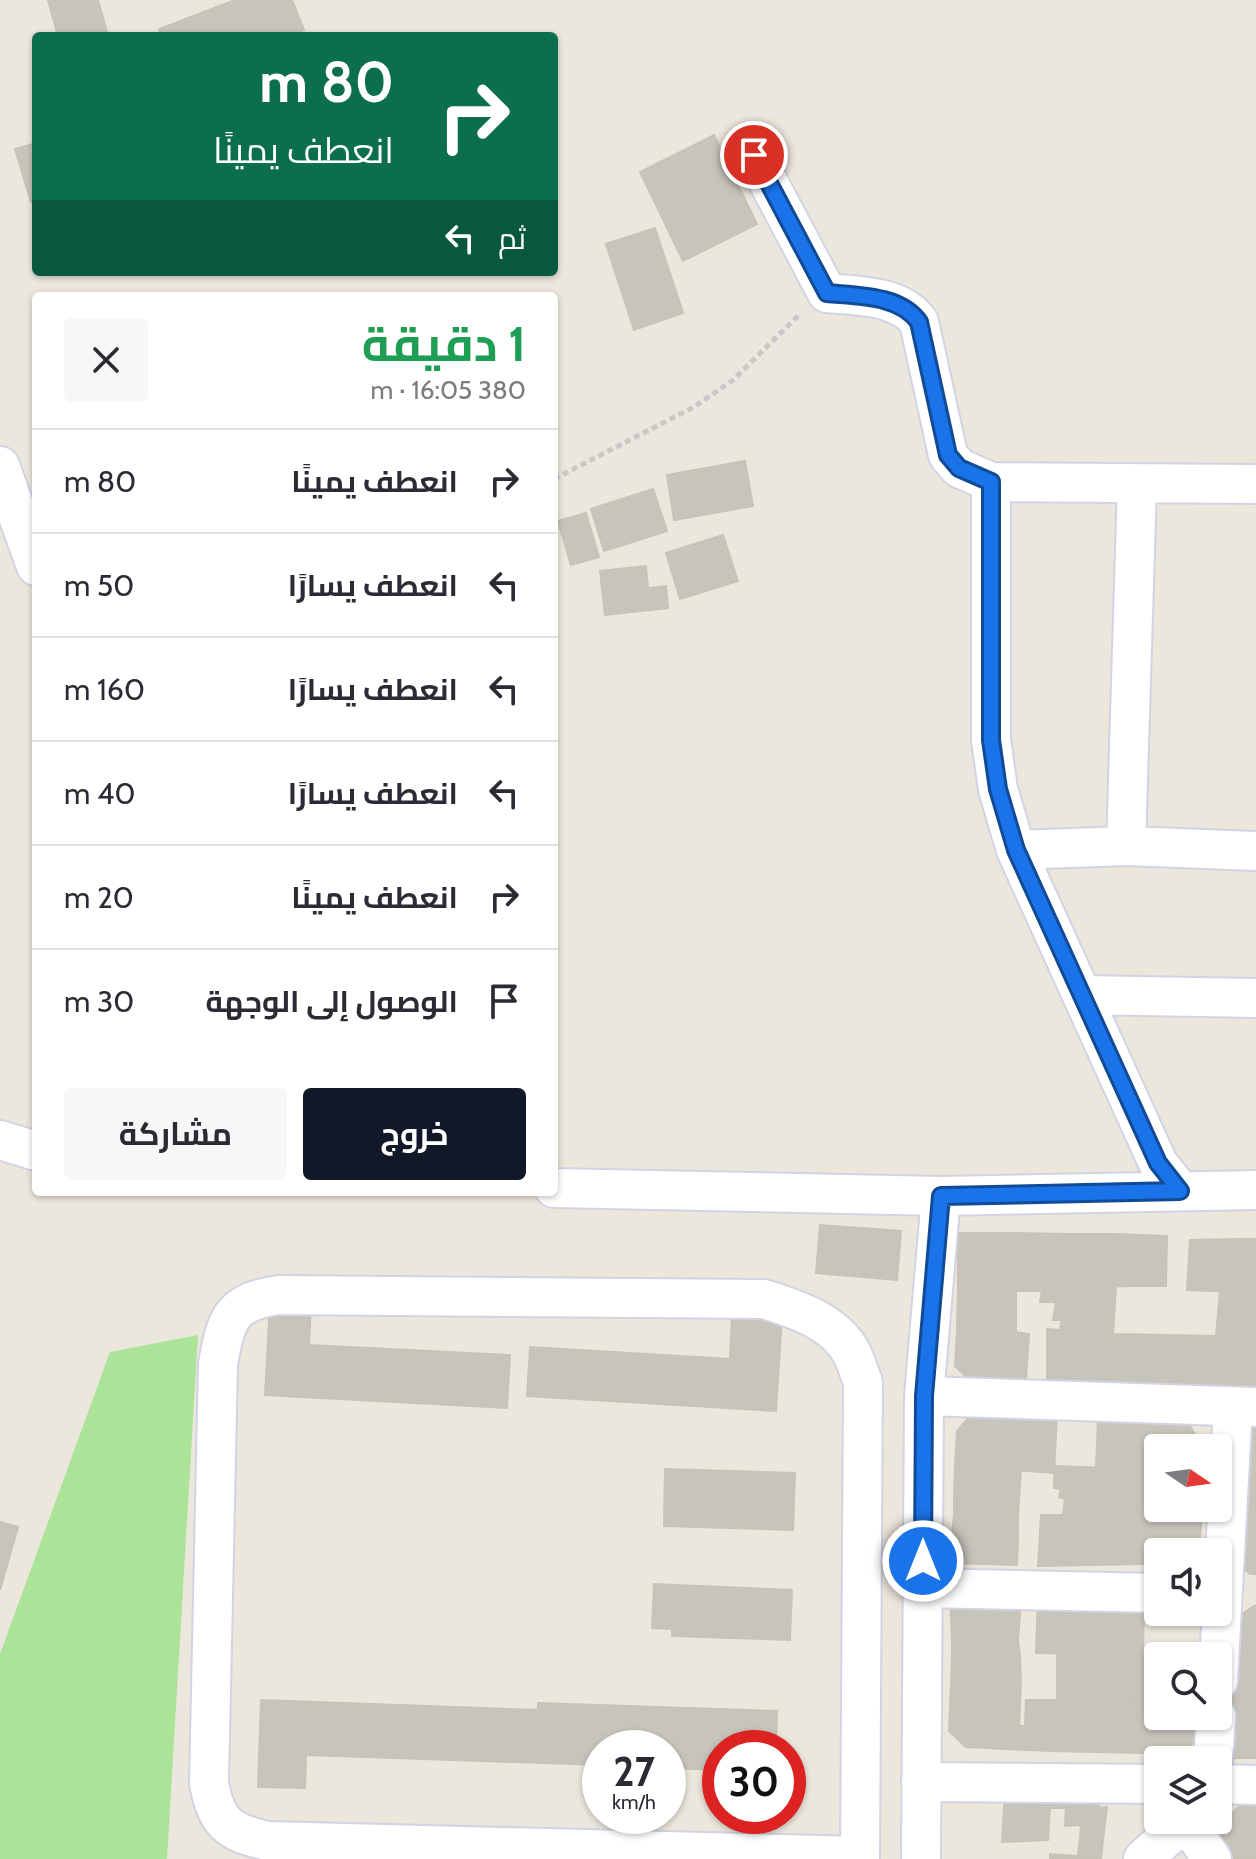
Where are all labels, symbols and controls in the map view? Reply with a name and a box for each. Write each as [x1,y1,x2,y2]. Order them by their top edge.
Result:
text: 80 m [259,48,394,116]
icon: right [422,64,526,168]
pin [720,121,788,189]
text: انعطف يمينًا [213,128,394,172]
icon: arrive [732,133,776,177]
icon: left [438,216,482,260]
text: ثم [498,220,526,257]
text: 1 دقيقة [362,315,526,373]
button: close [64,318,148,402]
text: 380 m · 16:05 [371,374,526,406]
icon: right [482,459,526,503]
text: 80 m [64,463,136,500]
text: انعطف يمينًا [291,463,458,500]
icon: left [482,563,526,607]
text: 50 m [64,567,134,604]
text: انعطف يسارًا [288,567,458,604]
icon: left [482,667,526,711]
text: 160 m [64,671,145,708]
text: انعطف يسارًا [288,671,458,708]
icon: left [482,771,526,815]
text: 40 m [64,775,135,812]
text: انعطف يسارًا [288,775,458,812]
icon: right [482,875,526,919]
text: 20 m [64,879,134,916]
text: انعطف يمينًا [291,879,458,916]
icon: arrive [482,979,526,1023]
text: 30 m [64,983,134,1020]
text: الوصول إلى الوجهة [205,983,458,1020]
button: مشاركة [64,1088,287,1180]
button: خروج [303,1088,526,1180]
north arrow [1144,1434,1232,1522]
map controls [1144,1434,1232,1834]
position arrow [881,1519,965,1603]
button: sound [1144,1538,1232,1626]
button: search [1144,1642,1232,1730]
speed limit sign: 30 [702,1730,806,1834]
button: layers [1144,1746,1232,1834]
text: 27 [613,1747,655,1796]
text: km/h [612,1790,656,1814]

